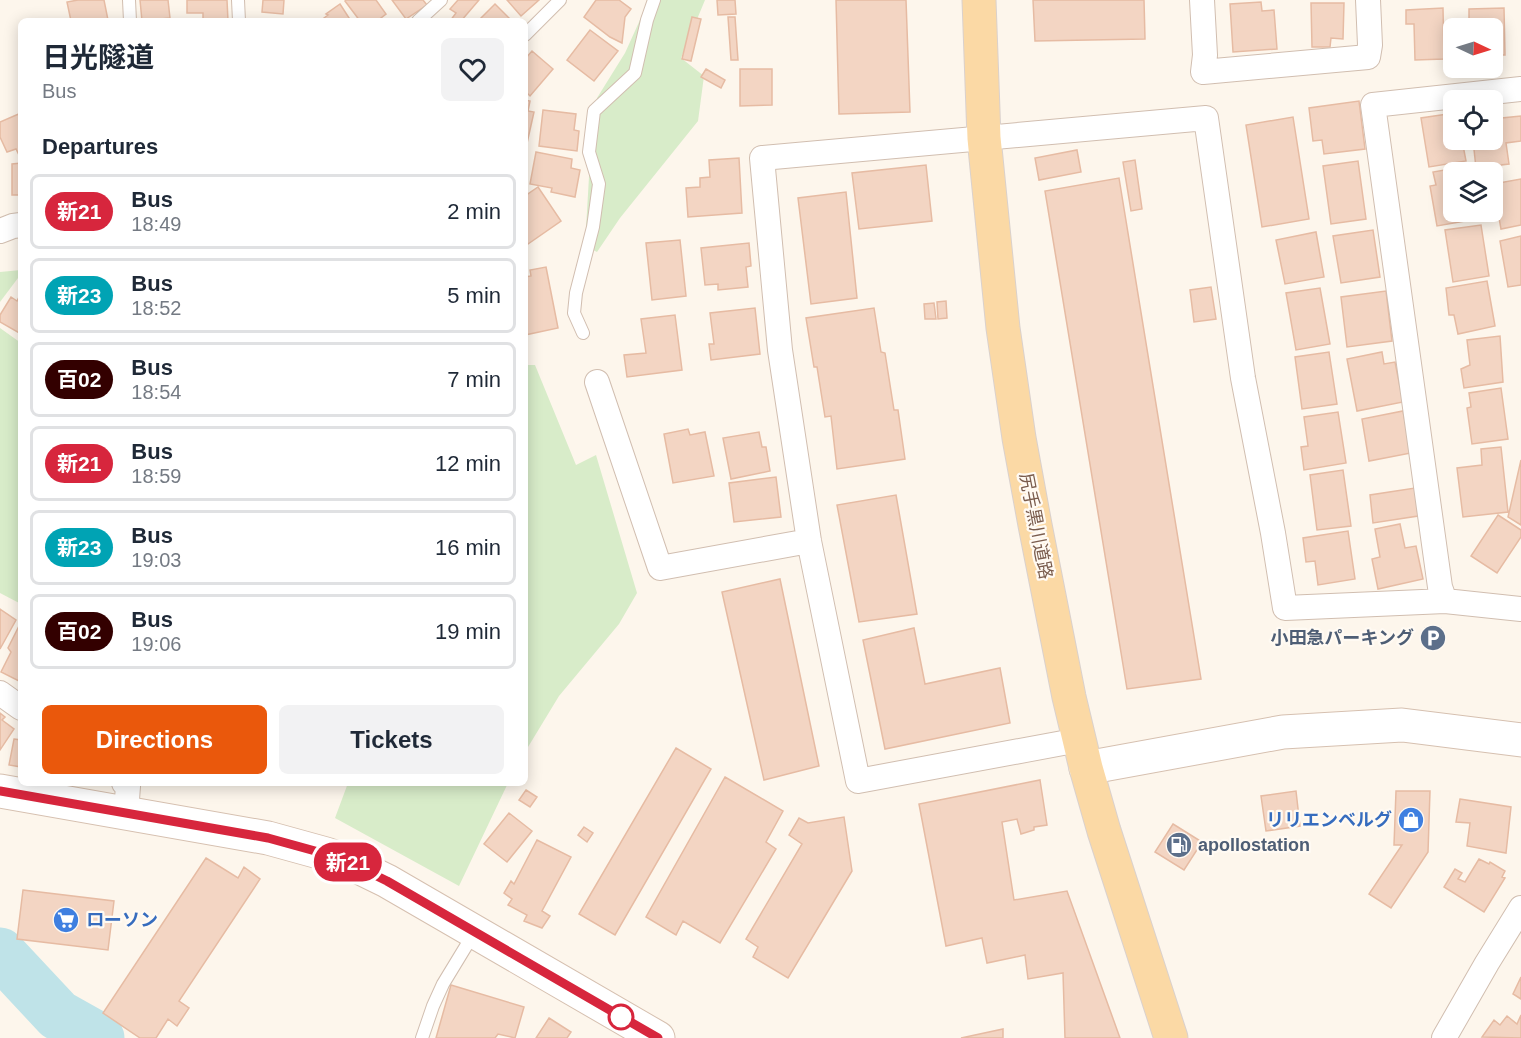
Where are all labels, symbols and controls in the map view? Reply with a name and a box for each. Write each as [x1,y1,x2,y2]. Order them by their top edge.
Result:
north arrow [1443,18,1503,78]
map controls [1443,18,1503,222]
button: heart [441,38,504,101]
text: 日光隧道 [42,42,154,73]
text: Bus [42,80,76,102]
button: locate [1443,90,1503,150]
text: Departures [42,134,158,159]
button: layers [1443,162,1503,222]
text: Bus [131,187,173,212]
text: 2 min [447,199,501,224]
text: 新21 [57,200,101,223]
text: 18:49 [131,213,181,235]
text: Bus [131,271,173,296]
text: 5 min [447,283,501,308]
text: 新23 [57,284,101,307]
text: 18:52 [131,297,181,319]
text: Bus [131,355,173,380]
text: 7 min [447,367,501,392]
text: 百02 [57,368,101,391]
text: 18:54 [131,381,181,403]
text: Bus [131,439,173,464]
text: 12 min [435,451,501,476]
text: 新21 [57,452,101,475]
text: 18:59 [131,465,181,487]
street label: 尻手黒川道路 [1016,471,1056,581]
text: Bus [131,523,173,548]
text: 16 min [435,535,501,560]
text: 新23 [57,536,101,559]
text: 19:03 [131,549,181,571]
text: Bus [131,607,173,632]
text: 19 min [435,619,501,644]
text: 百02 [57,620,101,643]
parking icon: 小田急パーキング [1418,623,1448,653]
place label: 小田急パーキング [1271,628,1414,648]
text: 19:06 [131,633,181,655]
button: Directions [42,705,267,774]
button: Tickets [279,705,504,774]
shop icon: リリエンベルグ [1396,805,1426,835]
place label: リリエンベルグ [1266,810,1392,830]
fuel station icon: apollostation [1164,830,1194,860]
place label: apollostation [1198,835,1310,855]
line badge: 新21 [314,842,382,882]
text: 新21 [326,851,370,874]
supermarket icon: ローソン [51,905,81,935]
place label: ローソン [86,910,158,930]
unlabelled marker [608,1004,634,1030]

